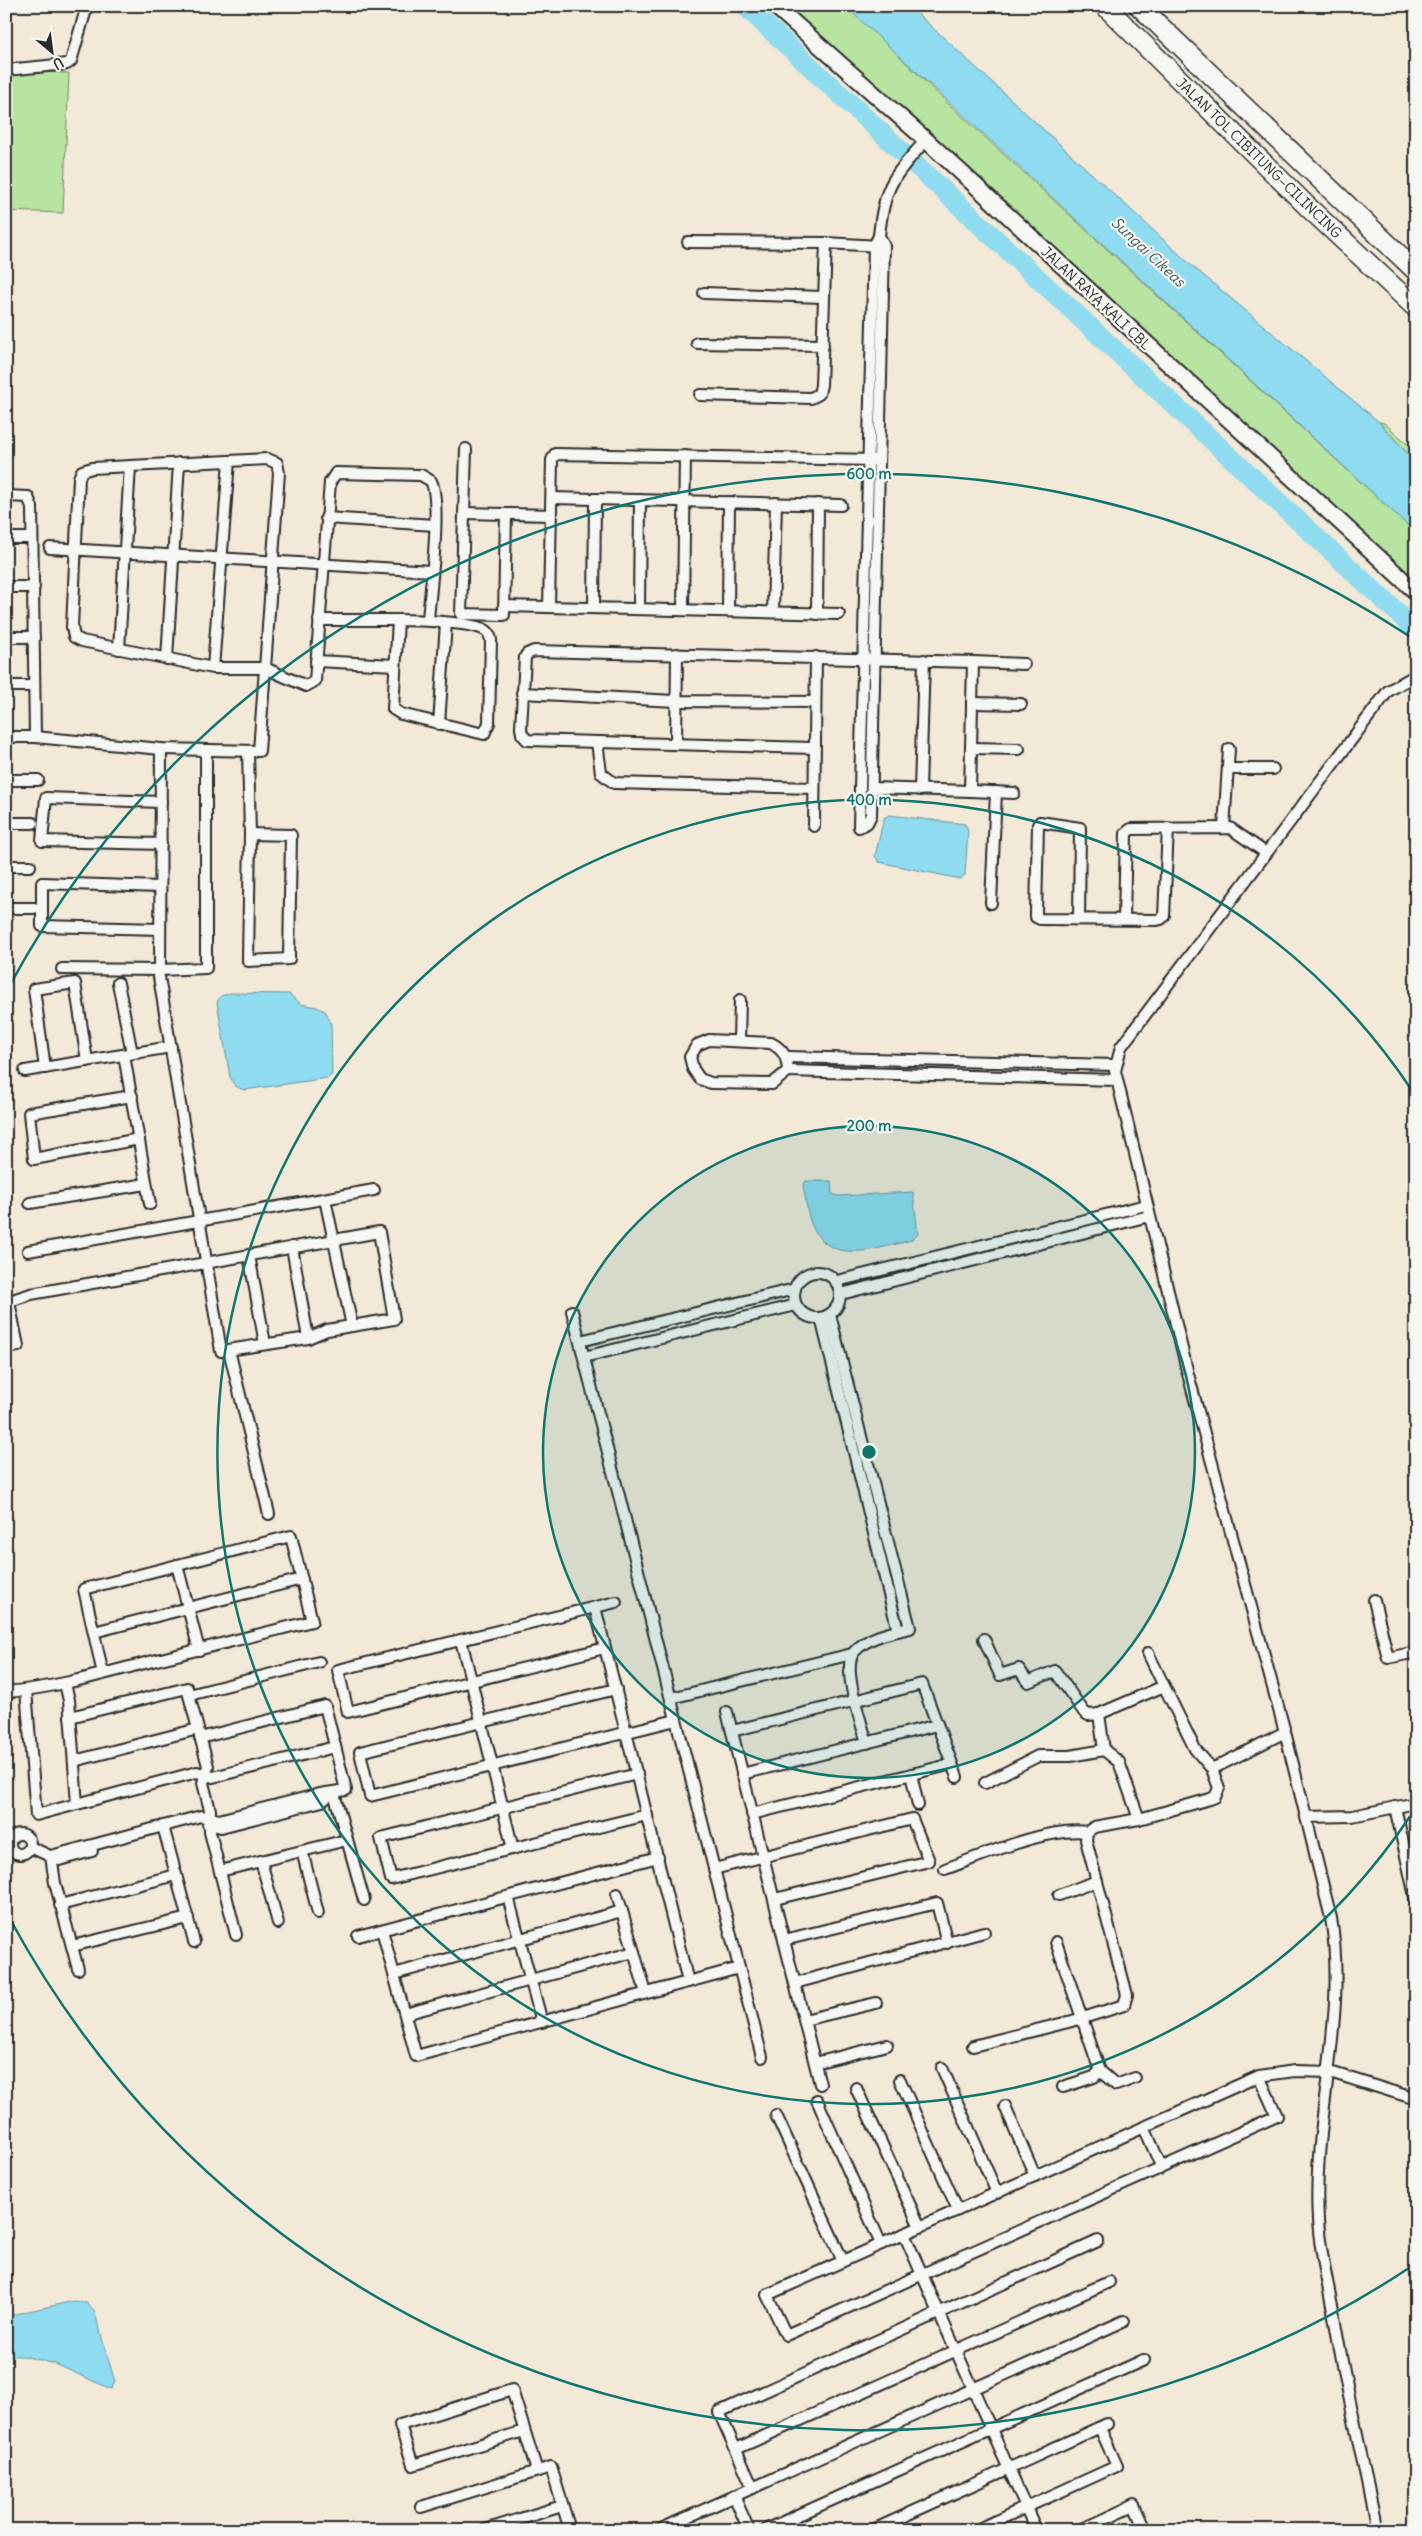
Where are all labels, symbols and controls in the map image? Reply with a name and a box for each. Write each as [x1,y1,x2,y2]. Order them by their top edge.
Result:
north arrow [28,28,78,78]
text: U [50,53,67,74]
street label: JALAN TOL CIBITUNG–CILINCING [1172,74,1346,242]
water label: Sungai Cikeas [1108,213,1190,291]
street label: JALAN RAYA KALI CBL [1037,243,1155,354]
text: 600 m [846,464,892,483]
text: 400 m [846,790,892,809]
text: 200 m [847,1116,891,1135]
centre of rings [860,1443,878,1461]

